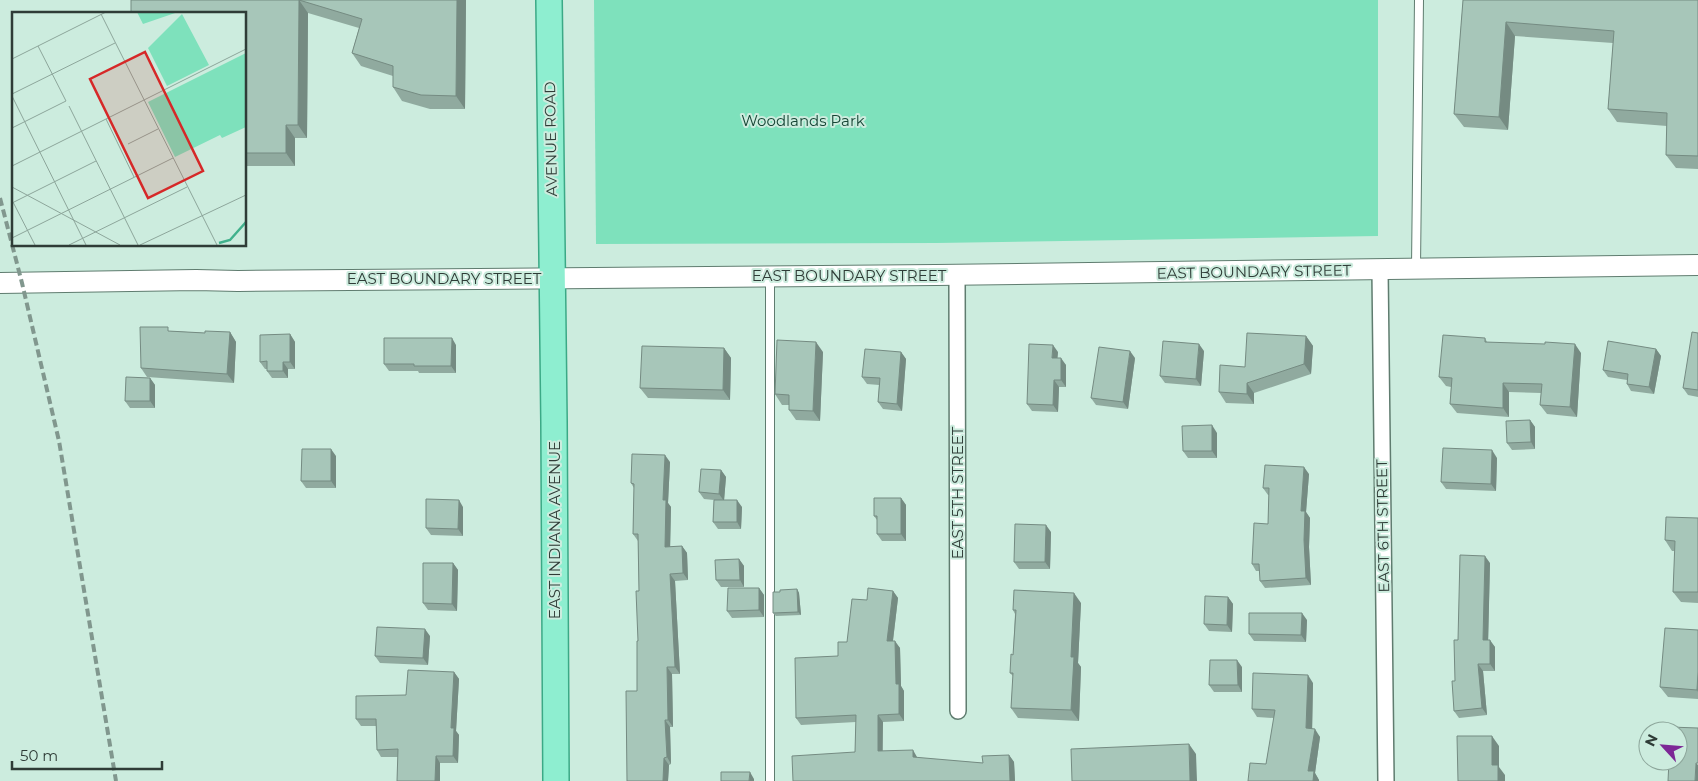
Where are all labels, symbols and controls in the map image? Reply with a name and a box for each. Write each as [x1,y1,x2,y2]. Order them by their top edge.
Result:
inset map [12,12,246,246]
street label: AVENUE ROAD [540,81,561,197]
park label: Woodlands Park [741,111,865,130]
street label: EAST BOUNDARY STREET [1156,260,1352,283]
street label: EAST BOUNDARY STREET [752,266,947,285]
street label: EAST BOUNDARY STREET [347,269,542,288]
street label: EAST 5TH STREET [948,426,967,559]
street label: EAST INDIANA AVENUE [545,441,564,619]
street label: EAST 6TH STREET [1372,459,1393,593]
north arrow [1638,721,1688,771]
text: N [1641,731,1662,749]
scale bar [12,738,162,770]
text: 50 m [20,746,58,765]

